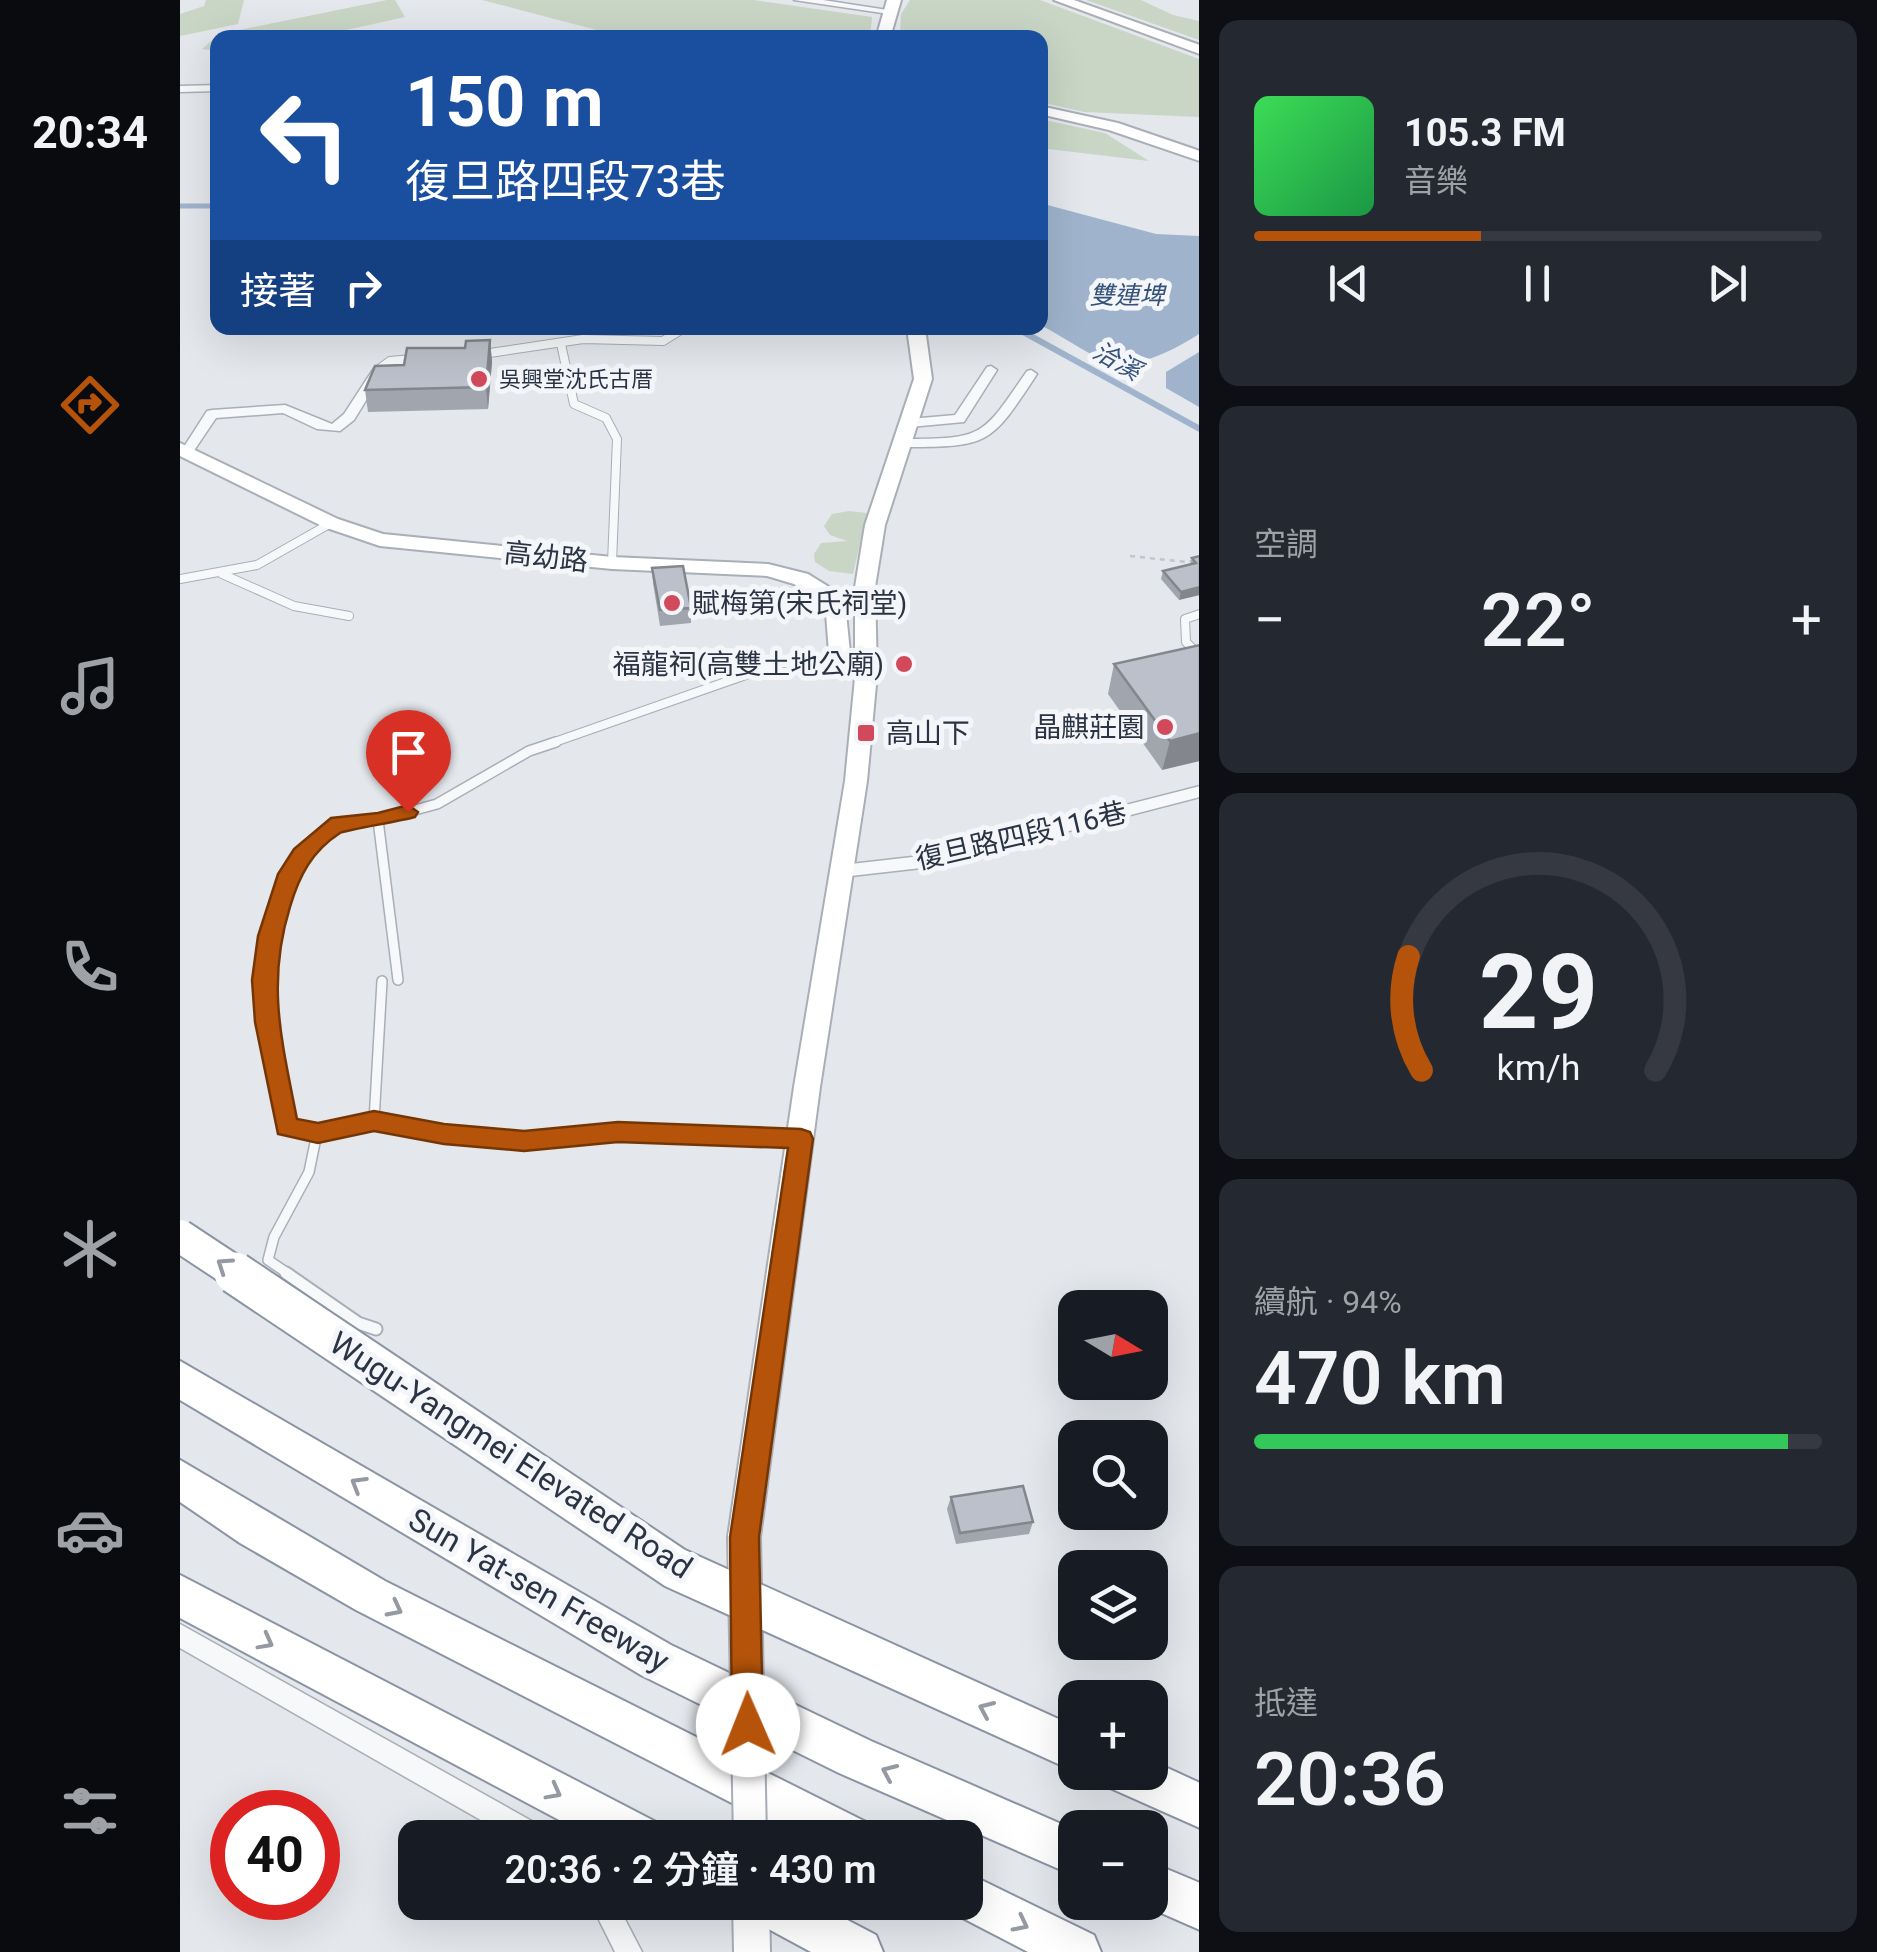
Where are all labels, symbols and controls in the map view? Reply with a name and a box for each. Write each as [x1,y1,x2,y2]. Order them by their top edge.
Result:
text: 150 m [405,61,604,143]
icon: left [240,70,370,200]
text: 20:34 [32,106,148,159]
text: 105.3 FM [1404,111,1566,155]
text: 復旦路四段73巷 [405,155,726,208]
text: 音樂 [1404,162,1468,200]
icon: previous [1321,256,1376,311]
icon: pause [1510,256,1565,311]
icon: next [1700,256,1755,311]
icon: right [336,260,391,315]
text: 接著 [240,269,316,313]
water label: 雙連埤 [1089,281,1167,310]
water label: 洽溪 [1088,336,1149,387]
place label: 吳興堂沈氏古厝 [499,367,653,392]
marker: 吳興堂沈氏古厝 [468,368,490,390]
icon: directions [55,370,125,440]
text: 空調 [1254,525,1318,563]
street label: 高幼路 [502,536,590,578]
text: 22° [1481,576,1595,664]
place label: 賦梅第(宋氏祠堂) [692,587,907,620]
text: − [1254,588,1285,652]
text: + [1791,588,1822,652]
marker: 賦梅第(宋氏祠堂) [661,592,683,614]
place label: 福龍祠(高雙土地公廟) [613,648,884,681]
icon: music [55,651,125,721]
marker: 福龍祠(高雙土地公廟) [893,653,915,675]
pin [366,710,451,813]
place label: 晶麒莊園 [1033,711,1145,744]
marker: 晶麒莊園 [1154,716,1176,738]
place label: 高山下 [886,717,970,750]
marker: 高山下 [855,722,877,744]
icon: arrive [381,725,436,780]
street label: 復旦路四段116巷 [912,796,1130,876]
icon: phone [55,932,125,1002]
text: 29 [1478,932,1598,1053]
text: km/h [1496,1047,1580,1089]
icon: climate [55,1214,125,1284]
one-way arrow [216,1259,235,1277]
text: 續航 · 94% [1254,1283,1402,1321]
north arrow [1058,1290,1168,1400]
map controls [1058,1290,1168,1920]
street label: Wugu-Yangmei Elevated Road [323,1324,699,1586]
text: 470 km [1254,1334,1506,1422]
button: search [1058,1420,1168,1530]
one-way arrow [351,1477,369,1496]
icon: car [55,1495,125,1565]
street label: Sun Yat-sen Freeway [402,1500,676,1680]
button: layers [1058,1550,1168,1660]
one-way arrow [384,1597,402,1616]
one-way arrow [256,1630,274,1649]
position arrow [696,1673,800,1777]
button: + [1058,1680,1168,1790]
text: 抵達 [1254,1684,1318,1722]
one-way arrow [978,1701,996,1721]
text: 20:36 [1254,1735,1446,1823]
one-way arrow [881,1764,899,1784]
icon: filters [55,1776,125,1846]
one-way arrow [544,1780,562,1800]
speed limit sign: 40 [210,1790,340,1920]
button: − [1058,1810,1168,1920]
text: 20:36 · 2 分鐘 · 430 m [505,1848,876,1892]
one-way arrow [1011,1911,1029,1931]

